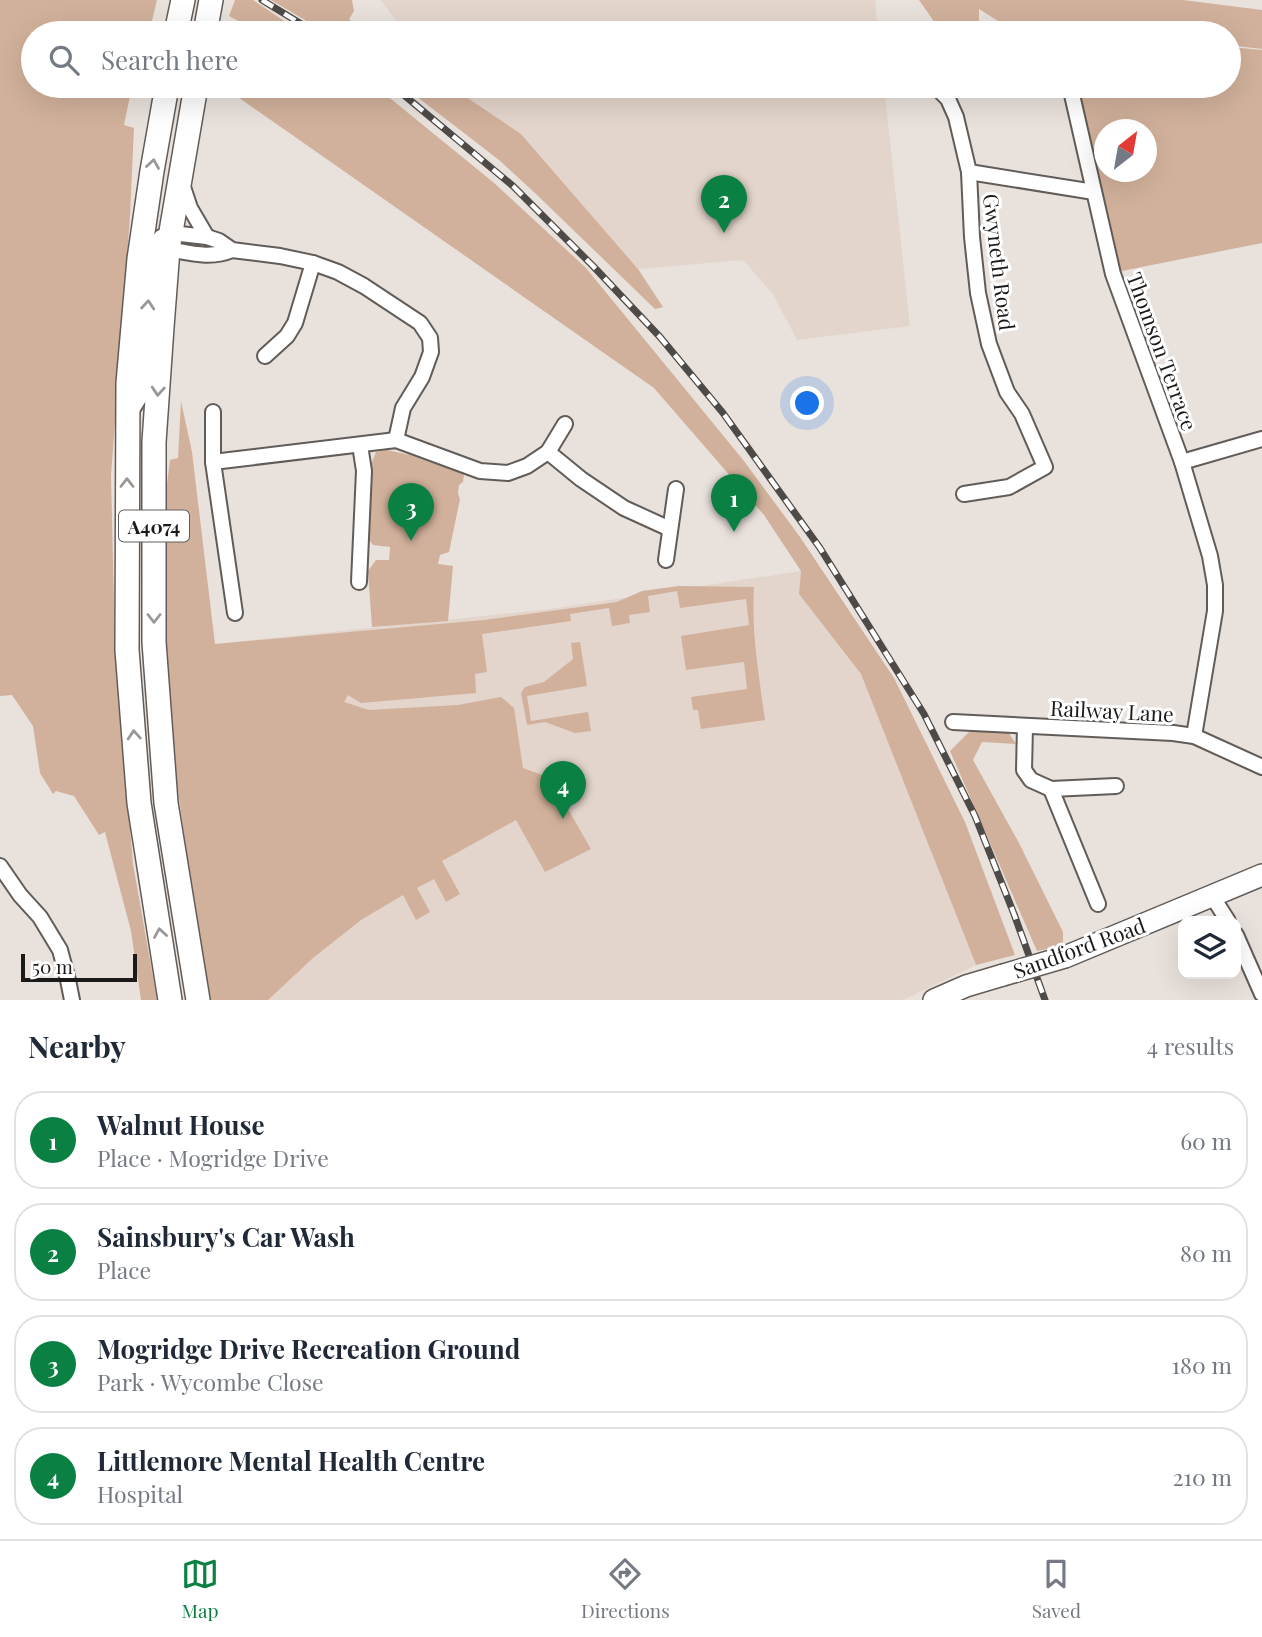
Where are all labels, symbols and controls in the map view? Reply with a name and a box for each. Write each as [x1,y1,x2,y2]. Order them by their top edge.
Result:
search box [21,21,1241,98]
icon: search [45,41,83,79]
text: Search here [101,42,238,77]
north arrow [1094,119,1157,182]
one-way arrow [145,158,160,170]
pin: 2 [701,175,747,233]
street label: Gwyneth Road [978,192,1022,332]
street label: Thomson Terrace [1121,268,1205,434]
one-way arrow [141,300,156,311]
one-way arrow [151,386,166,397]
your location [790,386,824,420]
pin: 1 [711,474,757,532]
one-way arrow [119,477,135,488]
pin: 3 [388,483,434,541]
road number: A4074 [119,510,189,541]
one-way arrow [146,613,162,624]
street label: Railway Lane [1049,693,1175,727]
one-way arrow [127,729,142,740]
pin: 4 [540,761,586,819]
street label: Sandford Road [1009,910,1149,984]
map controls [1178,916,1241,979]
button: layers [1178,916,1241,979]
one-way arrow [153,927,168,938]
scale bar [21,951,136,983]
text: 50 m [32,953,73,979]
text: Nearby [28,1026,126,1066]
text: 4 results [1147,1030,1234,1061]
text: Walnut House [97,1107,265,1142]
text: 1 [49,1125,57,1156]
text: 60 m [1180,1125,1232,1156]
text: Place · Mogridge Drive [97,1142,329,1173]
text: Sainsbury's Car Wash [97,1219,355,1254]
text: 2 [47,1237,59,1268]
text: 80 m [1180,1237,1232,1268]
text: Place [97,1254,151,1285]
text: Mogridge Drive Recreation Ground [97,1331,520,1366]
text: 3 [47,1349,59,1380]
text: 180 m [1172,1349,1232,1380]
text: Park · Wycombe Close [97,1366,324,1397]
text: Littlemore Mental Health Centre [97,1443,485,1478]
text: 4 [47,1461,59,1492]
text: 210 m [1173,1461,1232,1492]
text: Hospital [97,1478,183,1509]
tab: Map [181,1555,219,1623]
tab: Directions [581,1555,670,1623]
tab: Saved [1032,1555,1081,1623]

